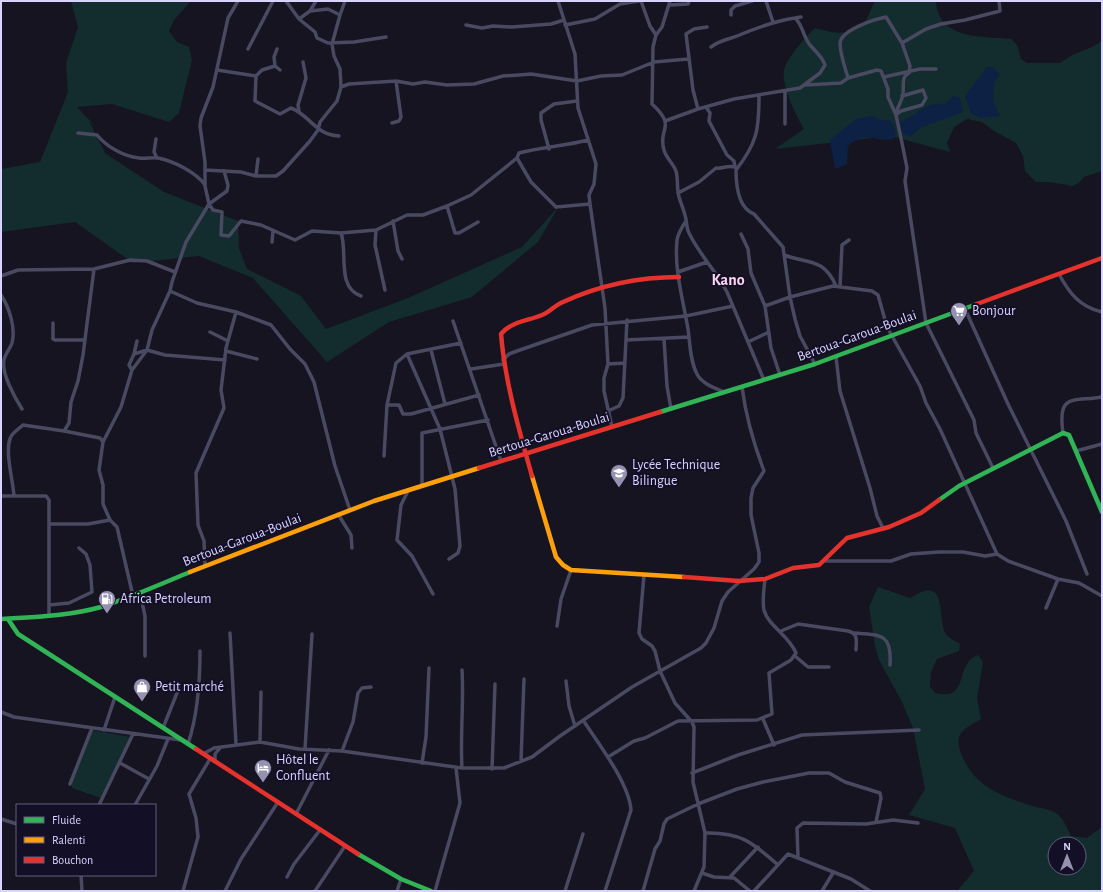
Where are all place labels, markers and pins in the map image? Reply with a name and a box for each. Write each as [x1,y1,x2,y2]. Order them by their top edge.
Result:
supermarket icon: Bonjour [949,301,969,326]
place label: Bonjour [972,304,1016,318]
place label: Lycée Technique Bilingue [632,458,720,488]
school or university icon: Lycée Technique Bilingue [609,463,629,488]
fuel station icon: Africa Petroleum [97,589,117,614]
place label: Africa Petroleum [120,592,211,606]
shop icon: Petit marché [132,677,152,702]
place label: Petit marché [155,680,224,694]
place label: Hôtel le Confluent [276,753,331,783]
hotel icon: Hôtel le Confluent [253,758,273,783]

